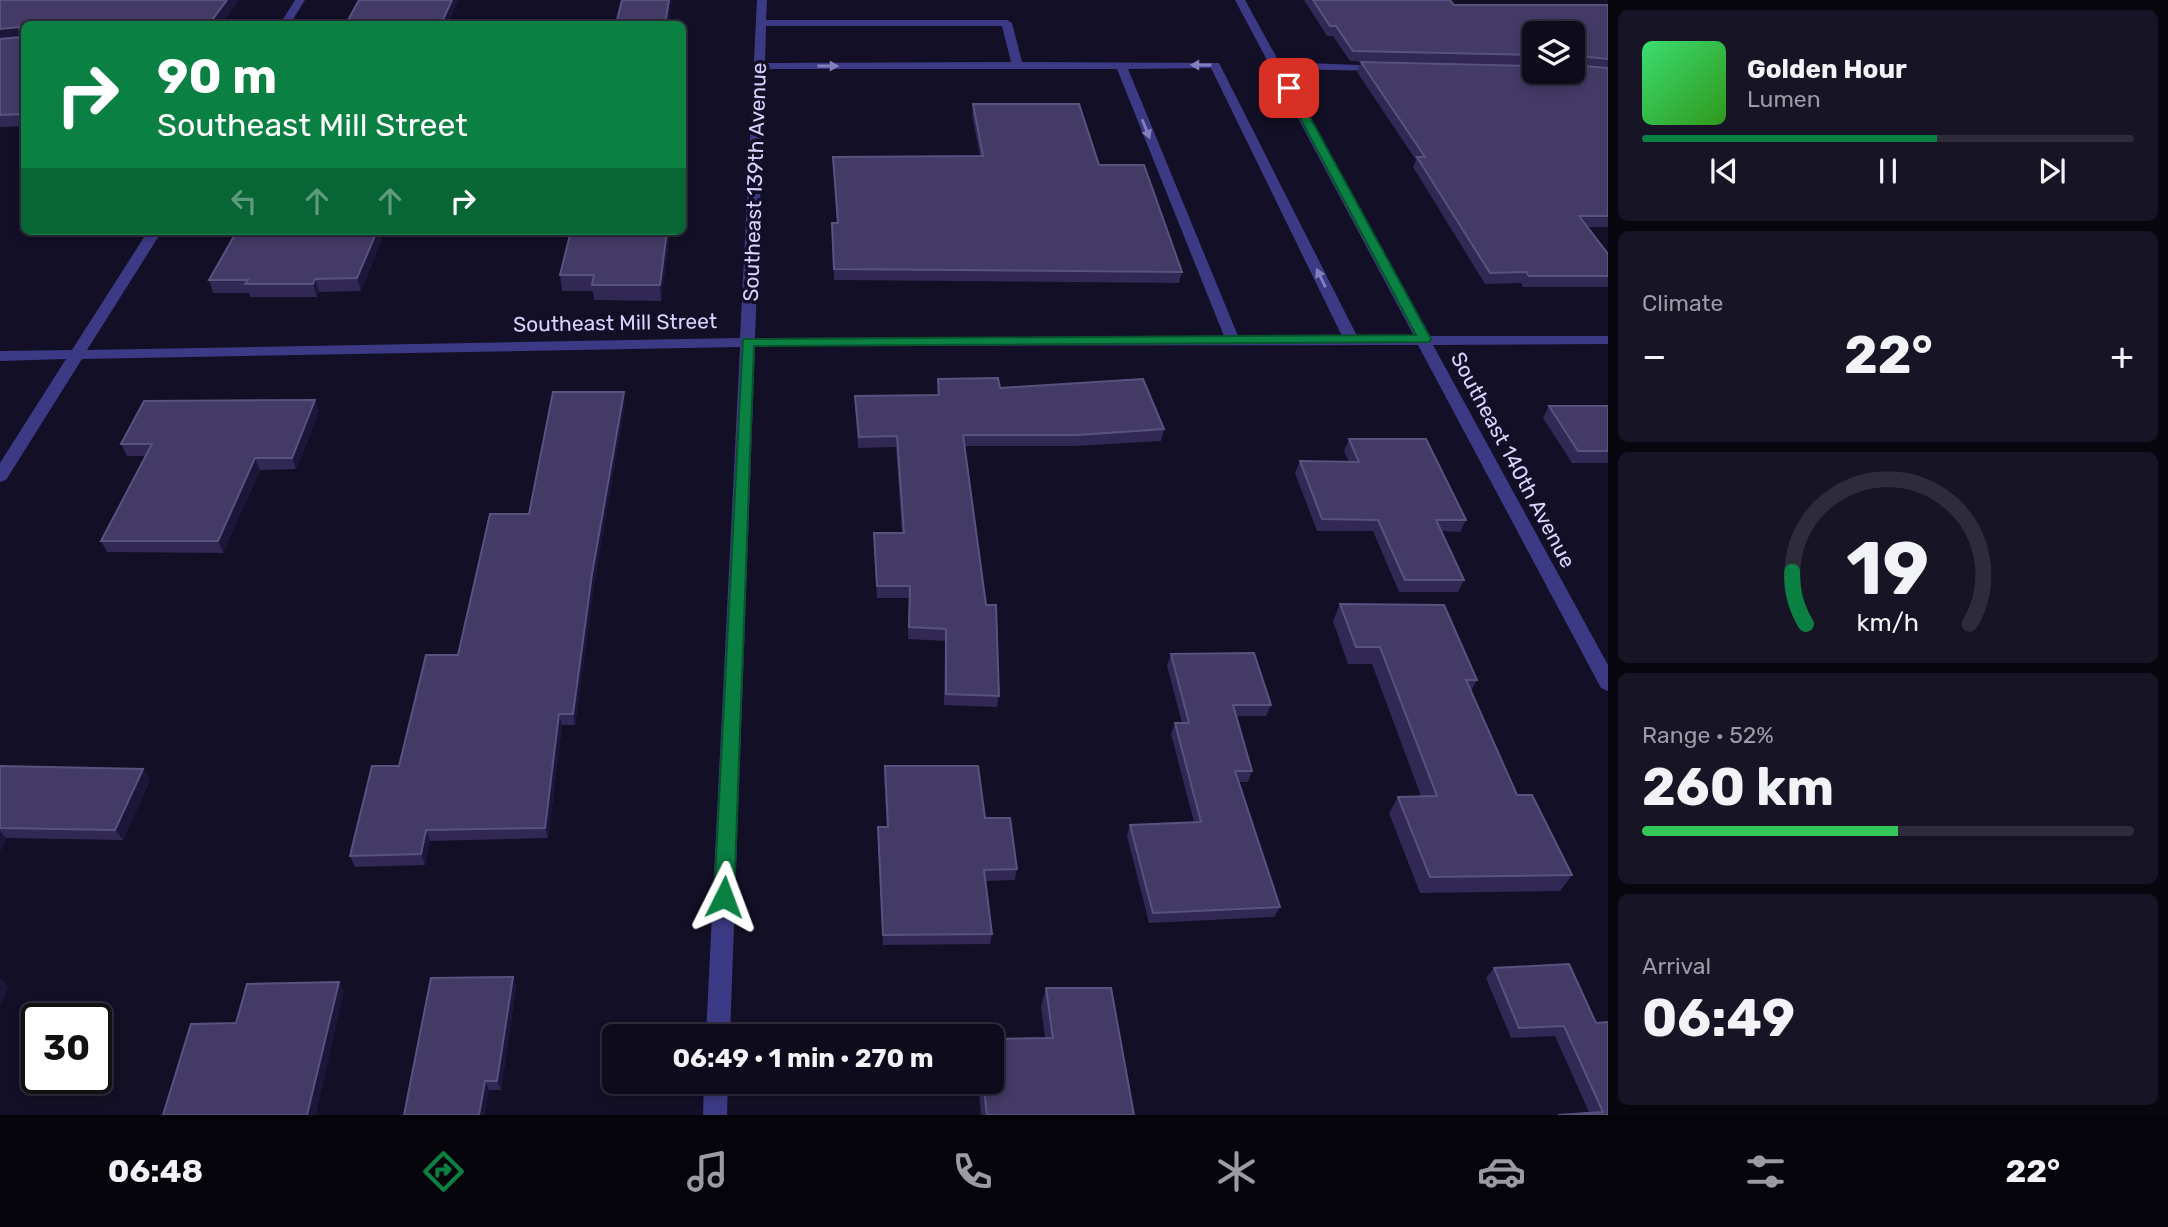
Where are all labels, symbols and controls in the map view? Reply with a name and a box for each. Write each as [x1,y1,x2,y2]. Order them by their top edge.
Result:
map controls [1522,21,1585,84]
button: layers [1522,21,1585,84]
text: 90 m [157,47,277,105]
icon: right [42,49,133,140]
text: Golden Hour [1747,54,1907,85]
pin [1259,58,1319,118]
one-way arrow [1190,59,1212,71]
one-way arrow [817,60,839,72]
street label: Southeast 139th Avenue [738,62,771,302]
icon: arrive [1270,69,1308,107]
text: Lumen [1747,85,1821,113]
text: Southeast Mill Street [157,106,468,144]
one-way arrow [1141,118,1152,139]
icon: previous [1705,152,1743,190]
icon: pause [1869,152,1907,190]
icon: next [2033,152,2071,190]
icon: left [225,182,263,220]
icon: ahead [298,182,336,220]
icon: ahead [371,182,409,220]
icon: right [444,182,482,220]
one-way arrow [1315,268,1326,288]
text: Climate [1642,289,1723,317]
street label: Southeast Mill Street [513,308,717,337]
text: 22° [1844,324,1933,386]
text: − [1642,333,1667,379]
text: + [2110,333,2134,379]
street label: Southeast 140th Avenue [1446,348,1581,572]
text: 19 [1847,526,1929,612]
text: km/h [1857,607,1919,636]
text: Range · 52% [1642,721,1774,749]
text: 260 km [1642,756,1834,818]
position arrow [687,860,761,934]
text: Arrival [1642,952,1711,980]
text: 06:49 [1642,987,1795,1049]
speed limit sign: 30 [21,1003,112,1094]
text: 06:49 · 1 min · 270 m [672,1043,934,1074]
icon: directions [419,1147,468,1196]
icon: music [683,1147,732,1196]
icon: phone [948,1147,997,1196]
icon: climate [1212,1147,1261,1196]
icon: car [1477,1147,1526,1196]
icon: filters [1741,1147,1790,1196]
text: 06:48 [108,1152,203,1190]
text: 22° [2005,1152,2060,1190]

